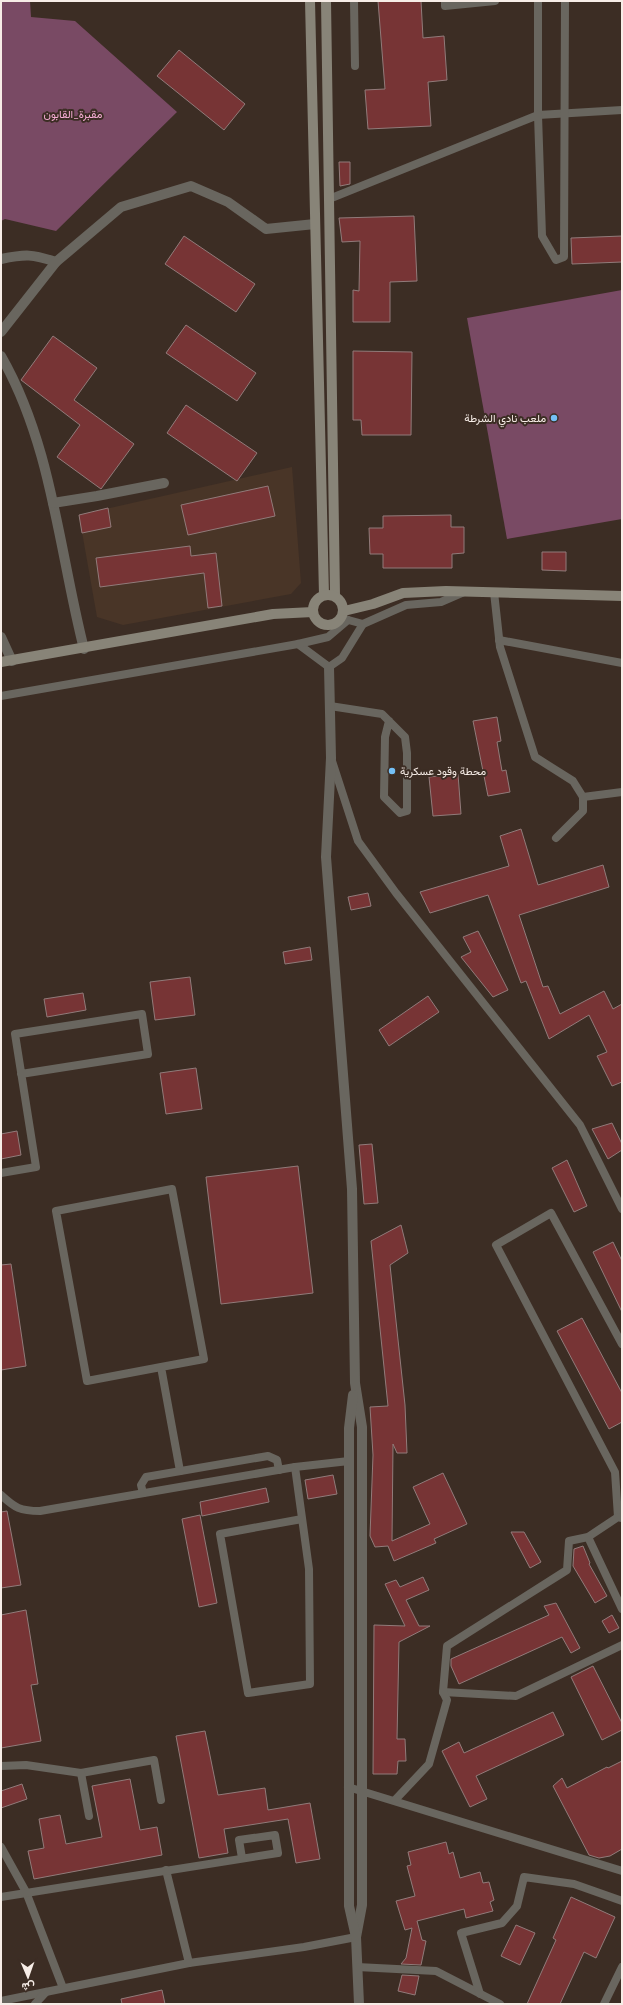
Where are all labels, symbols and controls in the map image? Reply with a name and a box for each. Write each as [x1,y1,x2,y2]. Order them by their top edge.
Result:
park label: مقبرة_القابون [44,108,103,121]
place label: ملعب نادي الشرطة [464,412,546,428]
marker: ملعب نادي الشرطة [549,413,559,423]
place label: محطة وقود عسكرية [400,765,486,778]
marker: محطة وقود عسكرية [387,766,397,776]
north arrow [8,1957,48,1997]
text: ش [21,1980,35,1993]

